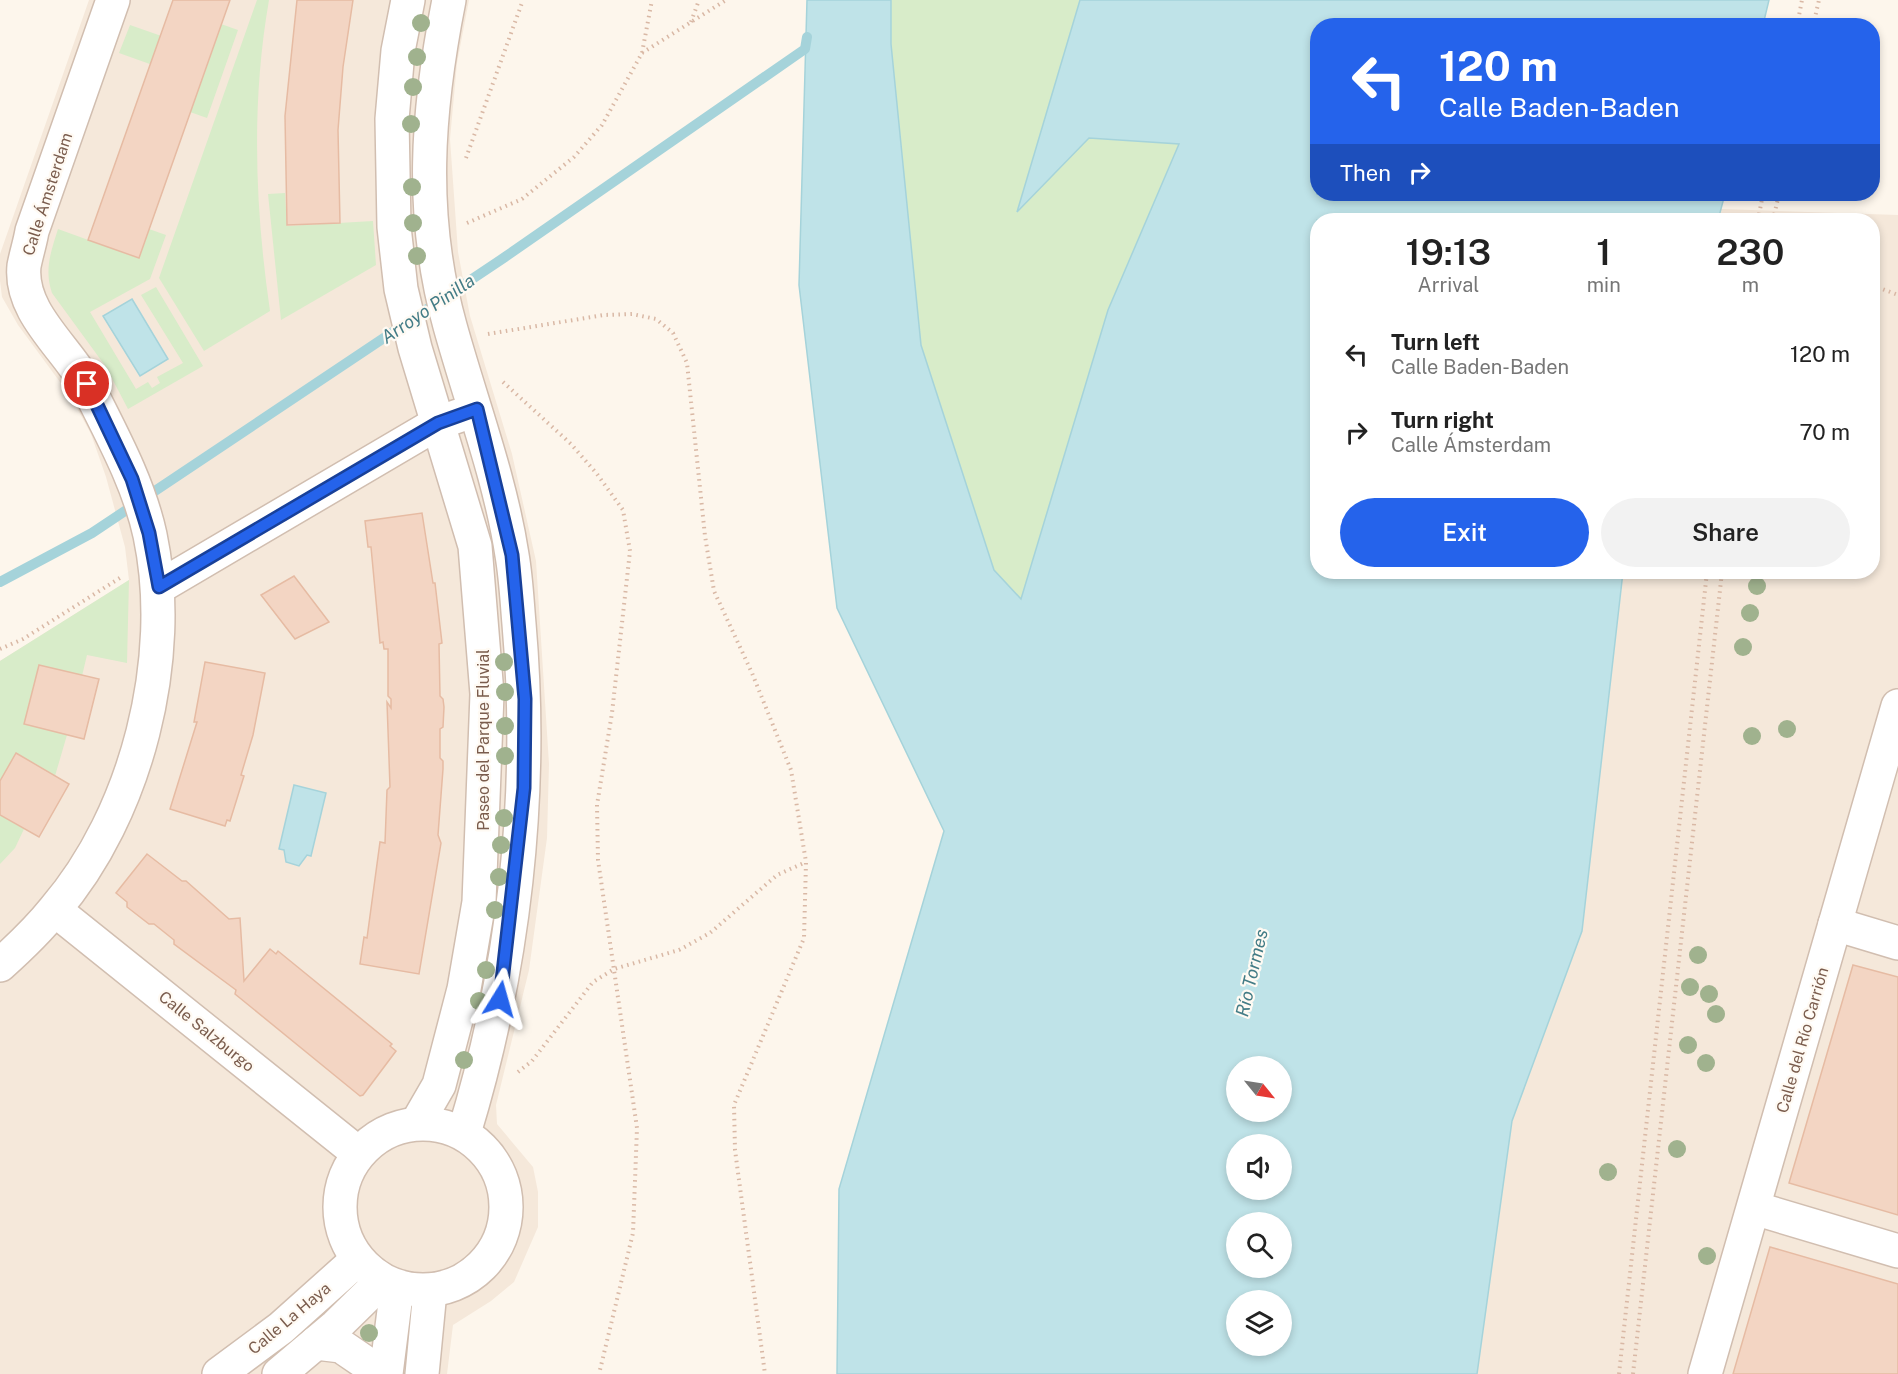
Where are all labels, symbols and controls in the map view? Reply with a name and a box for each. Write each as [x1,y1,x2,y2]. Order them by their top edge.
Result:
text: 120 m [1439,41,1558,90]
icon: left [1340,42,1418,120]
text: Calle Baden-Baden [1439,91,1680,123]
street label: Calle Ámsterdam [18,130,76,258]
icon: right [1403,156,1436,189]
text: Then [1340,160,1391,186]
text: 19:13 [1406,231,1491,273]
text: 1 [1596,231,1611,273]
text: 230 [1716,231,1784,273]
water label: Arroyo Pinilla [377,270,479,348]
text: Arrival [1418,273,1479,297]
text: min [1587,273,1621,297]
text: m [1742,273,1759,297]
text: Turn left [1391,329,1480,355]
icon: left [1340,338,1373,371]
text: 120 m [1790,341,1850,367]
text: Calle Baden-Baden [1391,355,1569,379]
pin [61,358,112,409]
icon: arrive [70,367,103,400]
text: Turn right [1391,407,1494,433]
icon: right [1340,416,1373,449]
text: 70 m [1799,419,1850,445]
text: Calle Ámsterdam [1391,433,1551,457]
button: Exit [1340,498,1589,567]
button: Share [1601,498,1850,567]
street label: Paseo del Parque Fluvial [474,649,493,831]
water label: Río Tormes [1231,927,1272,1019]
street label: Calle del Río Carrión [1773,965,1832,1115]
position arrow [468,967,532,1031]
street label: Calle Salzburgo [155,987,258,1076]
north arrow [1226,1056,1292,1122]
map controls [1226,1056,1292,1356]
button: sound [1226,1134,1292,1200]
button: search [1226,1212,1292,1278]
street label: Calle La Haya [244,1279,334,1358]
button: layers [1226,1290,1292,1356]

